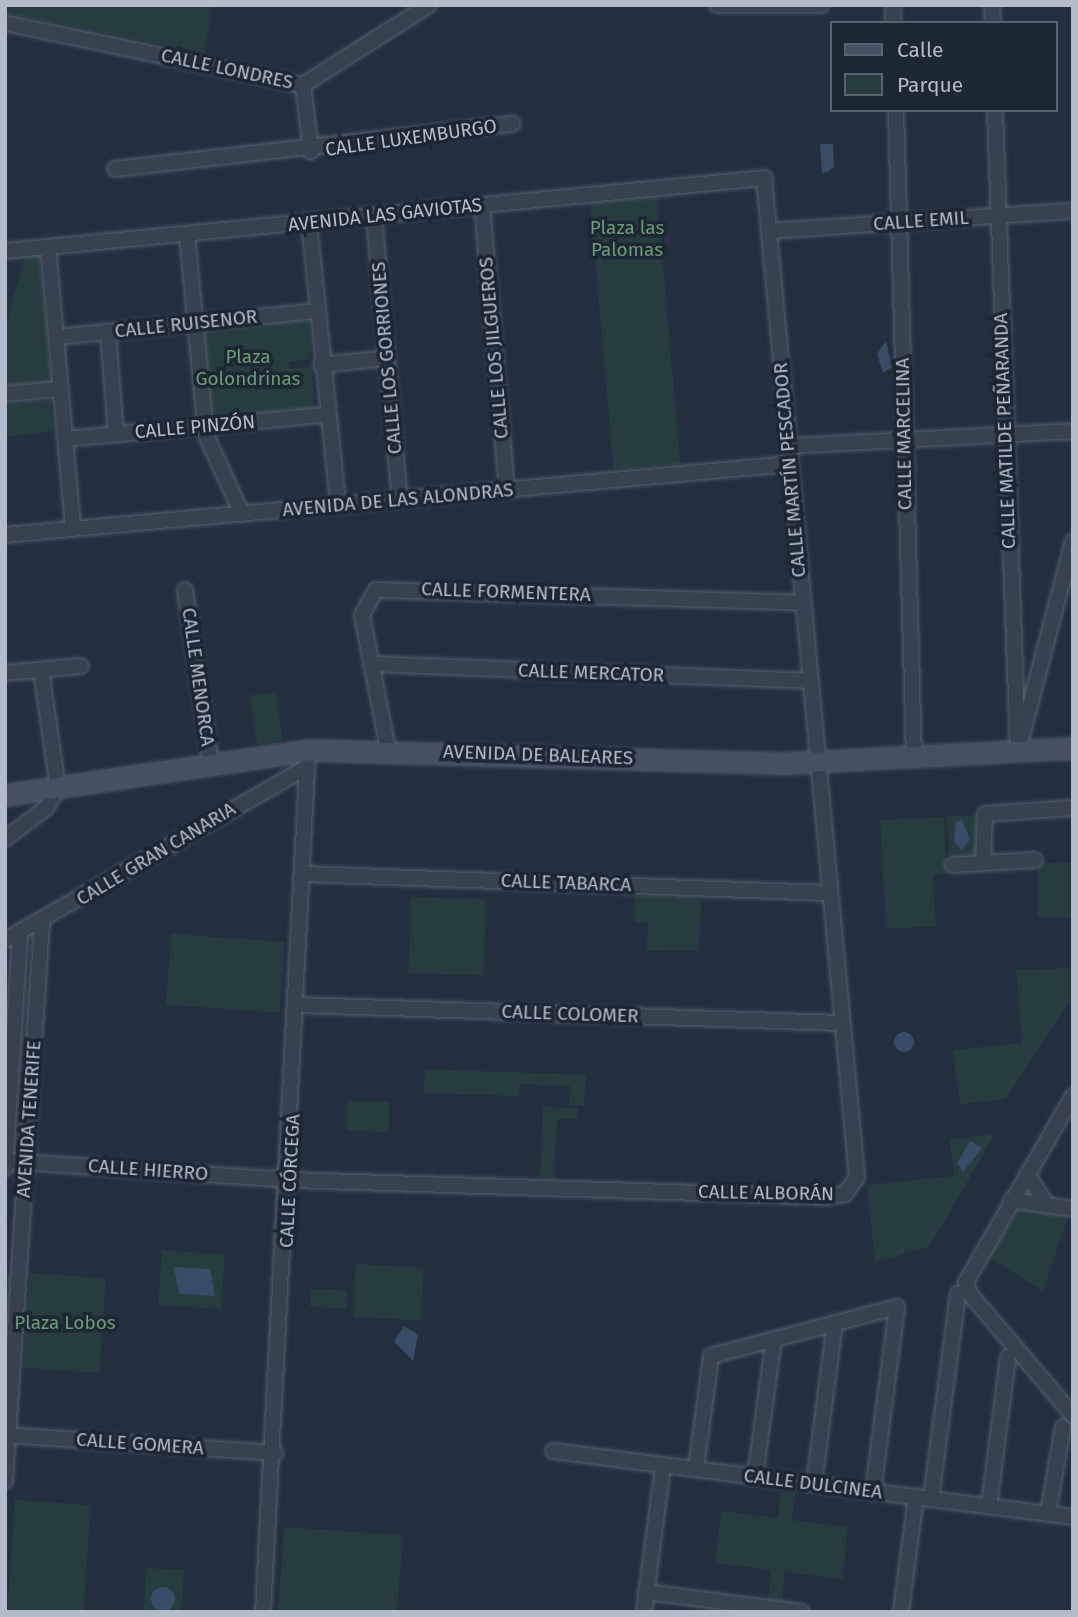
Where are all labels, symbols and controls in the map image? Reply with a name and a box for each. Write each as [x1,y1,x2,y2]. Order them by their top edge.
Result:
legend [830,21,1057,112]
text: Calle [897,37,943,63]
street label: CALLE LONDRES [159,44,295,94]
text: Parque [897,72,963,98]
street label: CALLE LUXEMBURGO [324,115,498,161]
street label: AVENIDA LAS GAVIOTAS [287,193,483,237]
street label: CALLE EMIL [872,206,970,236]
park label: Plaza las Palomas [590,217,664,261]
street label: CALLE LOS JILGUEROS [475,256,513,440]
street label: CALLE LOS GORRIONES [367,261,407,455]
street label: CALLE RUISENOR [114,305,258,343]
street label: CALLE MATILDE PEÑARANDA [989,313,1021,549]
park label: Plaza Golondrinas [196,346,300,390]
street label: CALLE MARCELINA [891,358,917,510]
street label: CALLE MARTÍN PESCADOR [769,362,811,578]
street label: CALLE PINZÓN [134,410,256,444]
street label: AVENIDA DE LAS ALONDRAS [282,479,514,521]
street label: CALLE FORMENTERA [421,578,591,606]
street label: CALLE MENORCA [177,606,219,748]
street label: CALLE MERCATOR [517,659,665,687]
street label: AVENIDA DE BALEARES [443,740,633,770]
street label: CALLE GRAN CANARIA [72,798,240,910]
street label: CALLE TABARCA [500,869,632,897]
street label: CALLE COLOMER [501,1000,639,1028]
street label: AVENIDA TENERIFE [12,1040,46,1198]
street label: CALLE CÓRCEGA [275,1114,305,1248]
street label: CALLE HIERRO [87,1154,209,1186]
street label: CALLE ALBORÁN [698,1180,834,1206]
park label: Plaza Lobos [14,1312,116,1334]
street label: CALLE GOMERA [75,1428,205,1460]
street label: CALLE DULCINEA [742,1464,884,1504]

